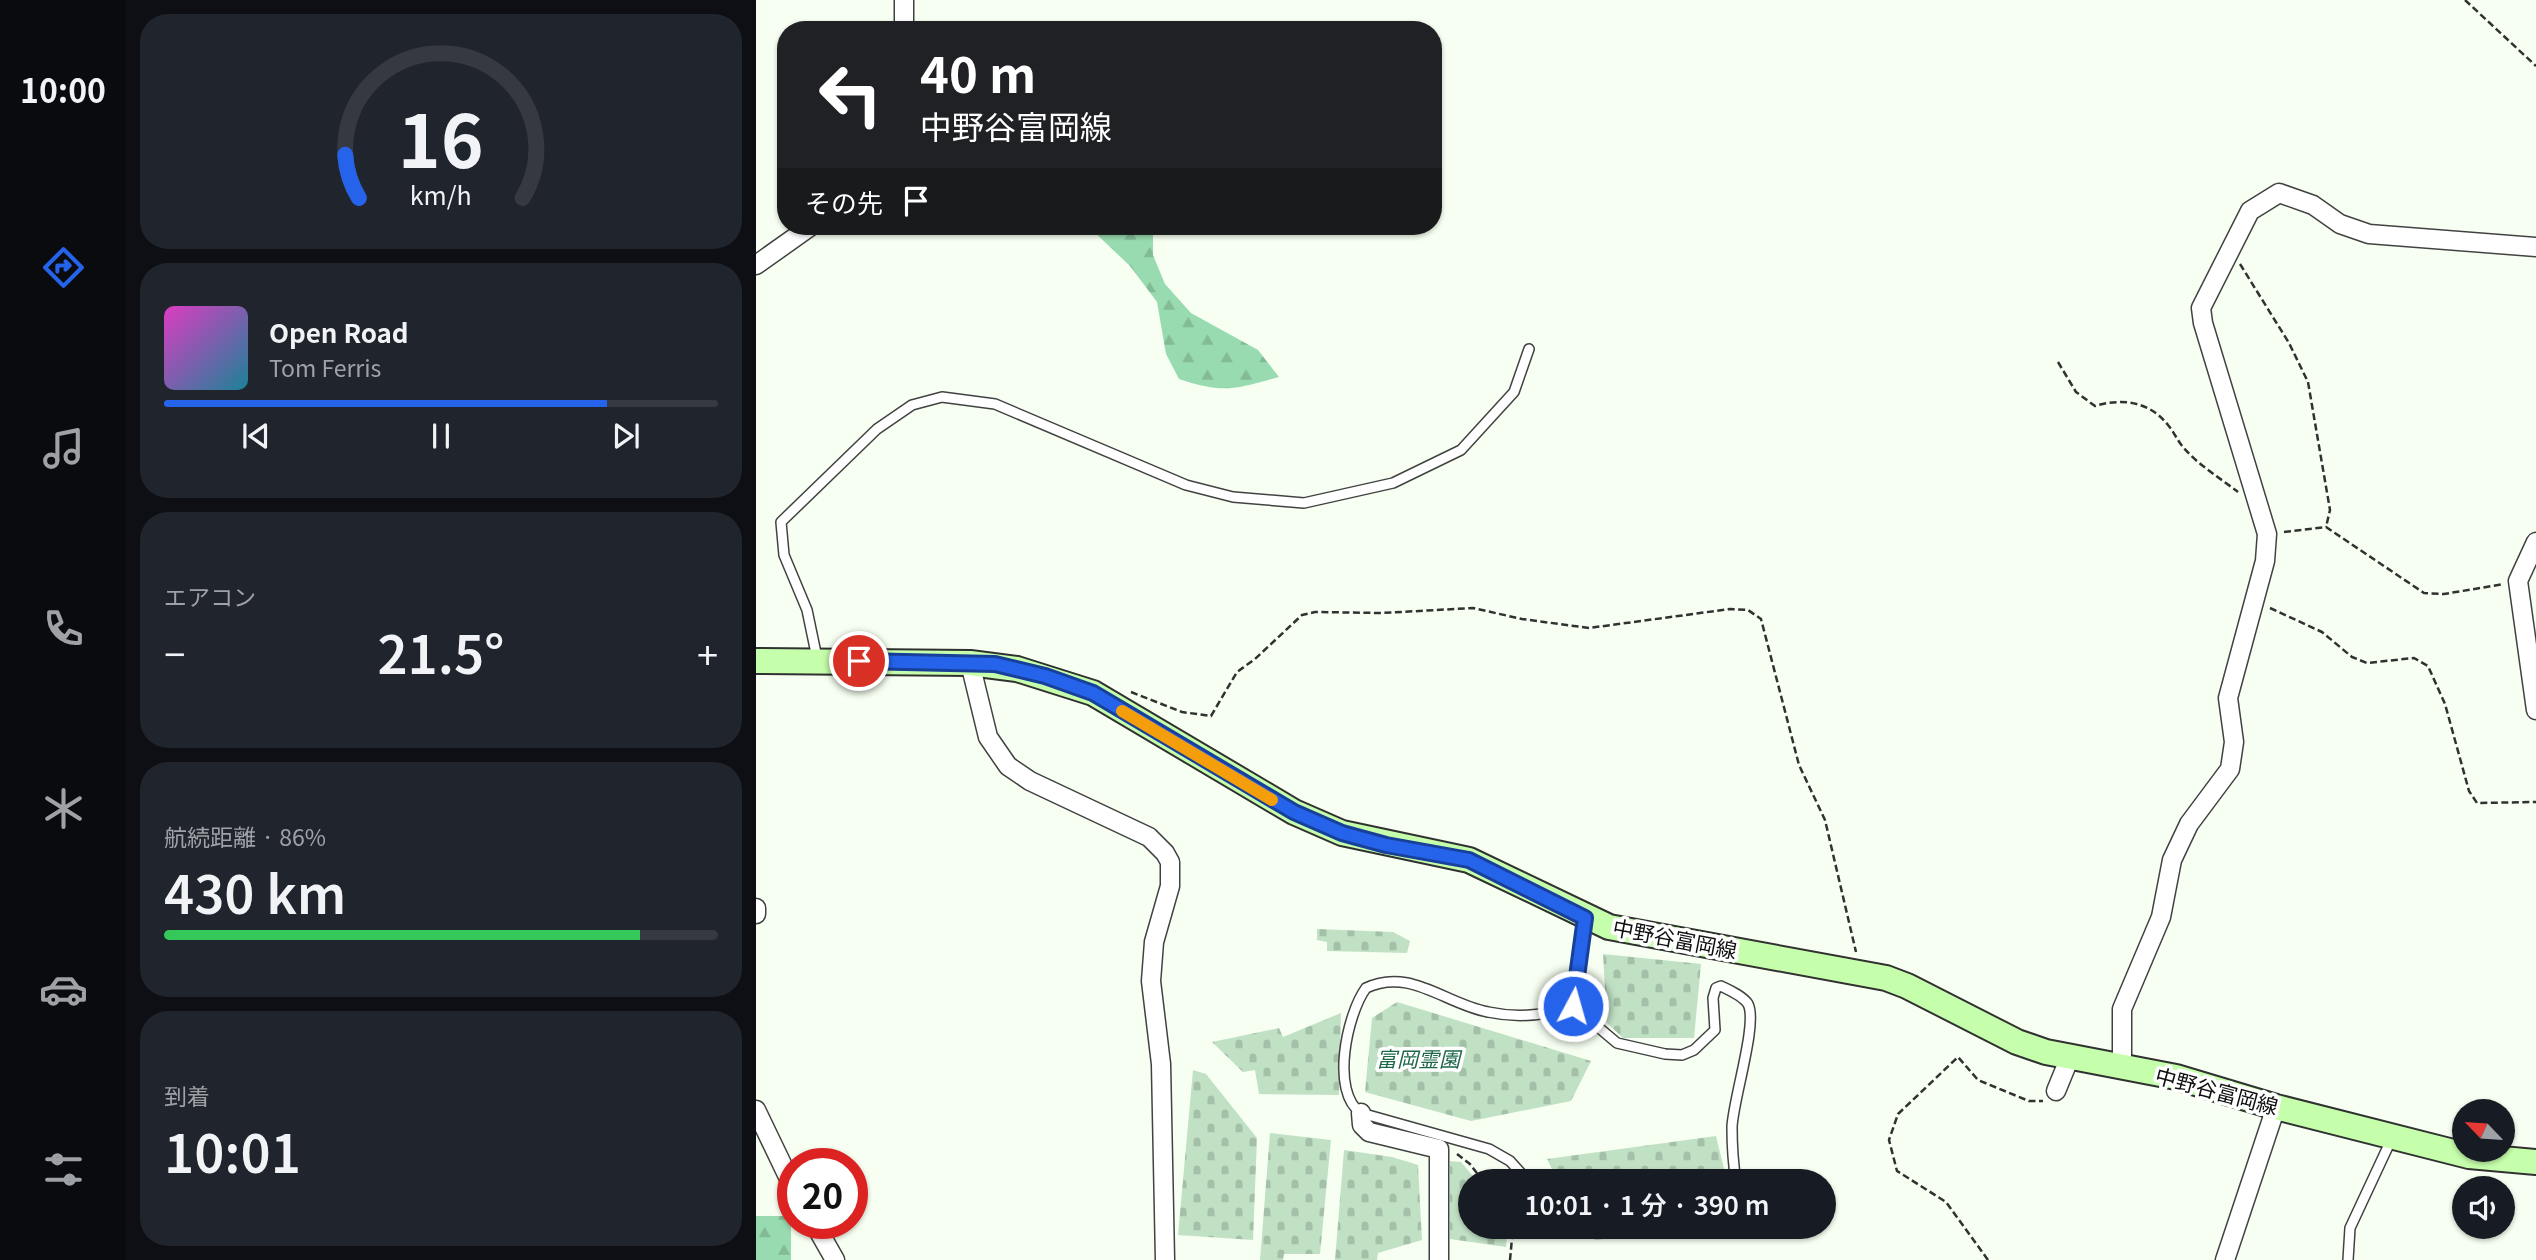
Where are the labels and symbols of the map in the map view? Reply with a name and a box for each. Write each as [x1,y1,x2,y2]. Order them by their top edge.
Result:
pin [829,631,889,691]
street label: 中野谷富岡線 [1610,911,1740,965]
position arrow [1536,969,1610,1043]
park label: 富岡霊園 [1376,1043,1463,1073]
street label: 中野谷富岡線 [2152,1059,2282,1121]
north arrow [2452,1099,2515,1162]
speed limit sign: 20 [777,1148,868,1239]

